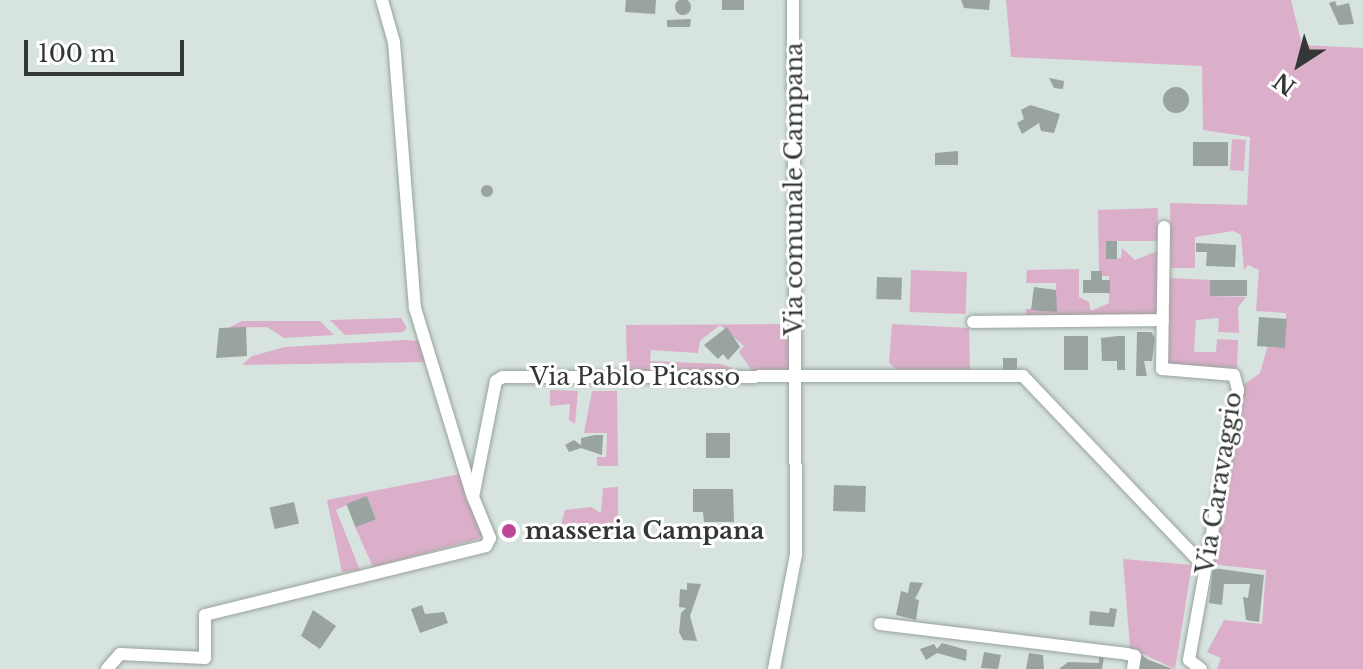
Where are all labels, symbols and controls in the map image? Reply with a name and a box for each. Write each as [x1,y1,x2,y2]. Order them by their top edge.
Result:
scale bar [28,24,188,74]
north arrow [1259,24,1339,104]
text: 100 m [38,39,116,68]
street label: Via comunale Campana [780,42,808,336]
text: N [1268,67,1301,101]
street label: Via Pablo Picasso [530,363,740,391]
street label: Via Caravaggio [1190,390,1248,576]
place label: masseria Campana [525,517,764,545]
marker: masseria Campana [500,522,518,540]

